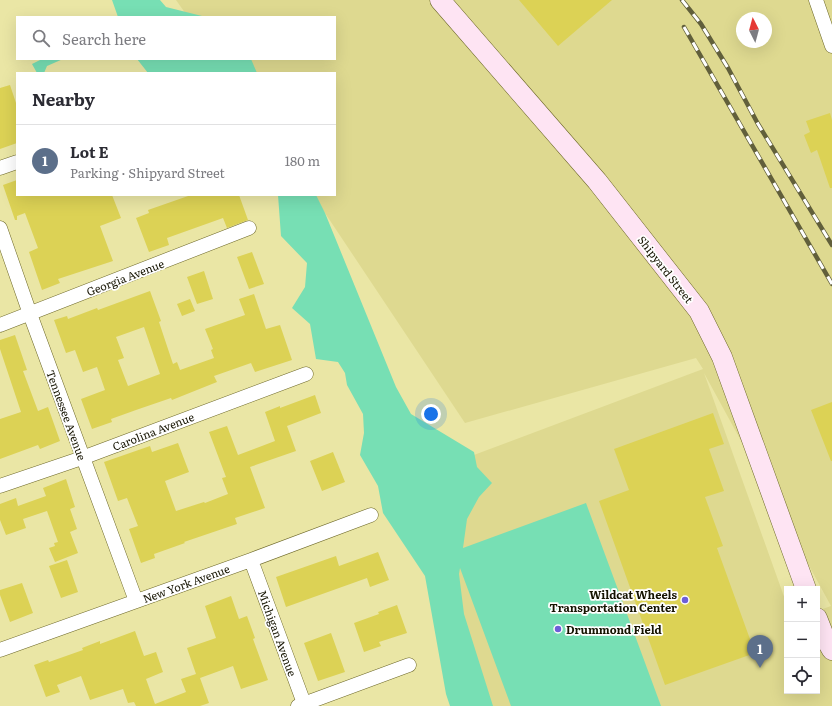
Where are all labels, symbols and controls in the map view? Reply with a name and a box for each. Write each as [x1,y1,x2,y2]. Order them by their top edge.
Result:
north arrow [736,12,772,48]
search box [16,16,336,60]
icon: search [30,27,52,49]
text: Search here [62,27,146,50]
text: Nearby [32,86,95,111]
text: Lot E [70,140,108,163]
text: 1 [42,151,48,170]
text: 180 m [285,151,320,170]
text: Parking · Shipyard Street [70,163,225,182]
street label: Shipyard Street [635,232,698,307]
street label: Georgia Avenue [84,255,166,299]
street label: Tennessee Avenue [43,368,91,463]
your location [421,404,441,424]
street label: Carolina Avenue [110,408,196,454]
street label: New York Avenue [140,560,232,606]
place label: Wildcat Wheels Transportation Center [550,586,678,615]
map controls [784,586,820,694]
button: + [784,586,820,622]
street label: Michigan Avenue [255,588,301,679]
marker: Wildcat Wheels Transportation Center [680,595,690,605]
place label: Drummond Field [566,621,662,637]
button: − [784,622,820,658]
marker: Drummond Field [553,624,563,634]
pin: 1 [747,635,773,668]
button: locate [784,658,820,694]

